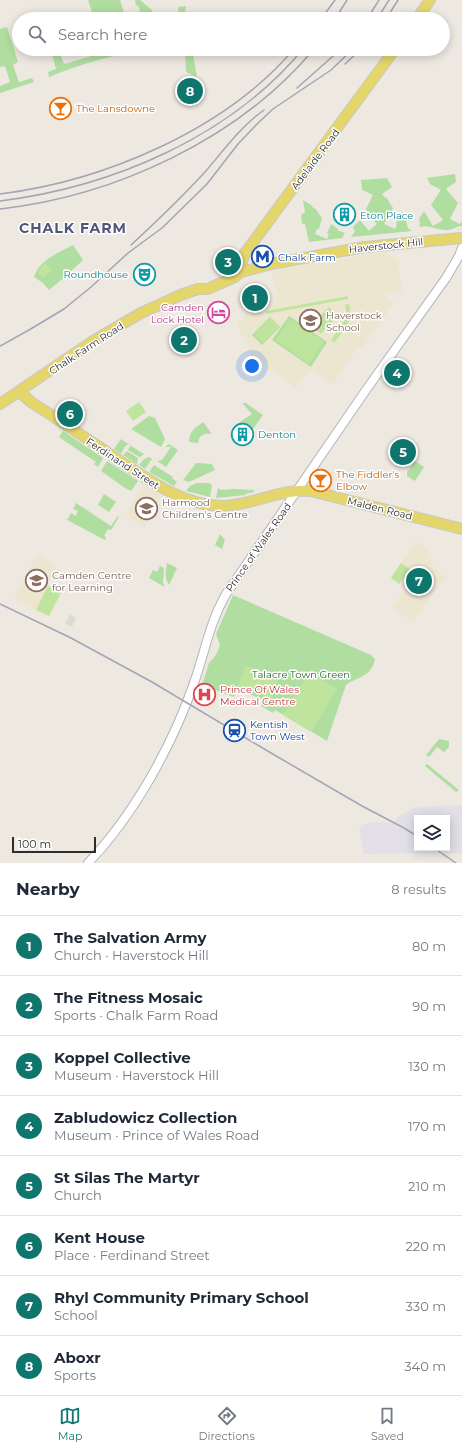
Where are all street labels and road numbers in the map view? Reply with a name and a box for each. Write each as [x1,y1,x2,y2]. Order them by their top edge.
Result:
street label: Adelaide Road [288,126,343,192]
street label: Haverstock Hill [348,235,424,256]
street label: Chalk Farm Road [47,319,126,377]
street label: Ferdinand Street [84,435,162,492]
street label: Malden Road [346,494,414,523]
street label: Prince of Wales Road [223,500,294,594]

